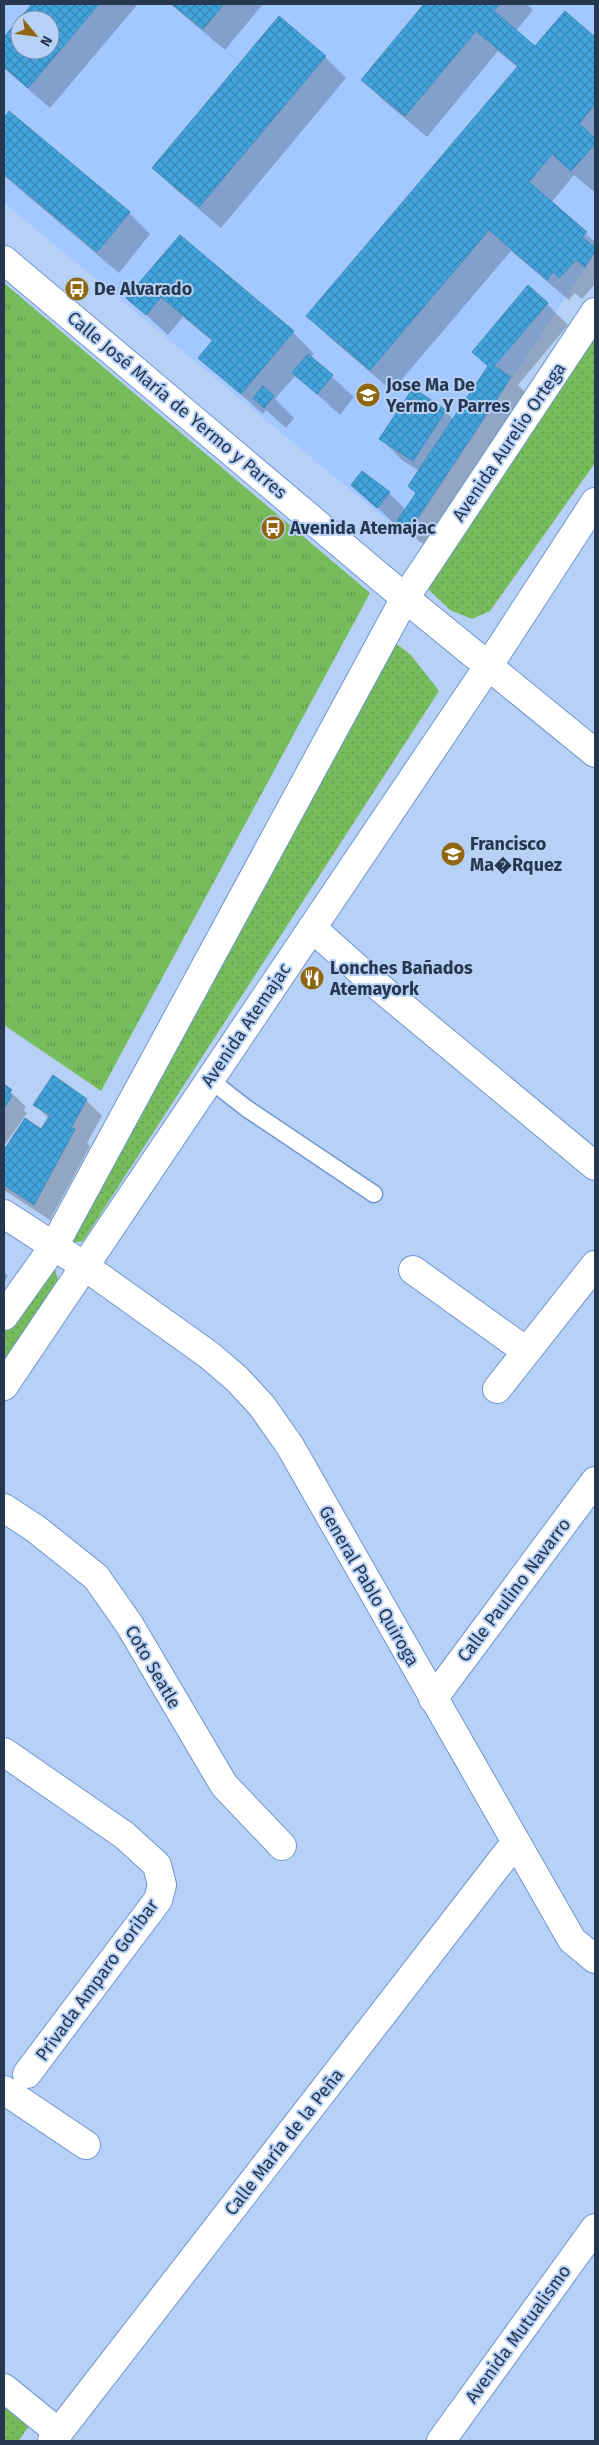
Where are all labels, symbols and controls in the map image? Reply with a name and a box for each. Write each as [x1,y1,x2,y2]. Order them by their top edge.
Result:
north arrow [10,10,60,60]
text: N [36,33,56,49]
bus stop icon: De Alvarado [64,276,90,302]
place label: De Alvarado [94,278,192,300]
street label: Calle José María de Yermo y Parres [63,307,291,503]
street label: Avenida Aurelio Ortega [448,358,570,526]
place label: Jose Ma De Yermo Y Parres [385,374,510,417]
school or university icon: Jose Ma De Yermo Y Parres [355,382,381,408]
bus stop icon: Avenida Atemajac [260,515,286,541]
place label: Avenida Atemajac [289,517,436,539]
place label: Francisco Ma�Rquez [470,833,562,876]
school or university icon: Francisco Ma�Rquez [440,841,466,867]
place label: Lonches Bañados Atemayork [329,957,473,1000]
street label: Avenida Atemajac [196,959,296,1091]
restaurant icon: Lonches Bañados Atemayork [299,965,325,991]
street label: General Pablo Quiroga [314,1502,424,1670]
street label: Calle Paulino Navarro [453,1514,575,1666]
street label: Coto Seatle [120,1622,186,1712]
street label: Privada Amparo Goribar [31,1895,163,2065]
street label: Calle María de la Peña [220,2064,348,2220]
street label: Avenida Mutualismo [460,2261,576,2407]

